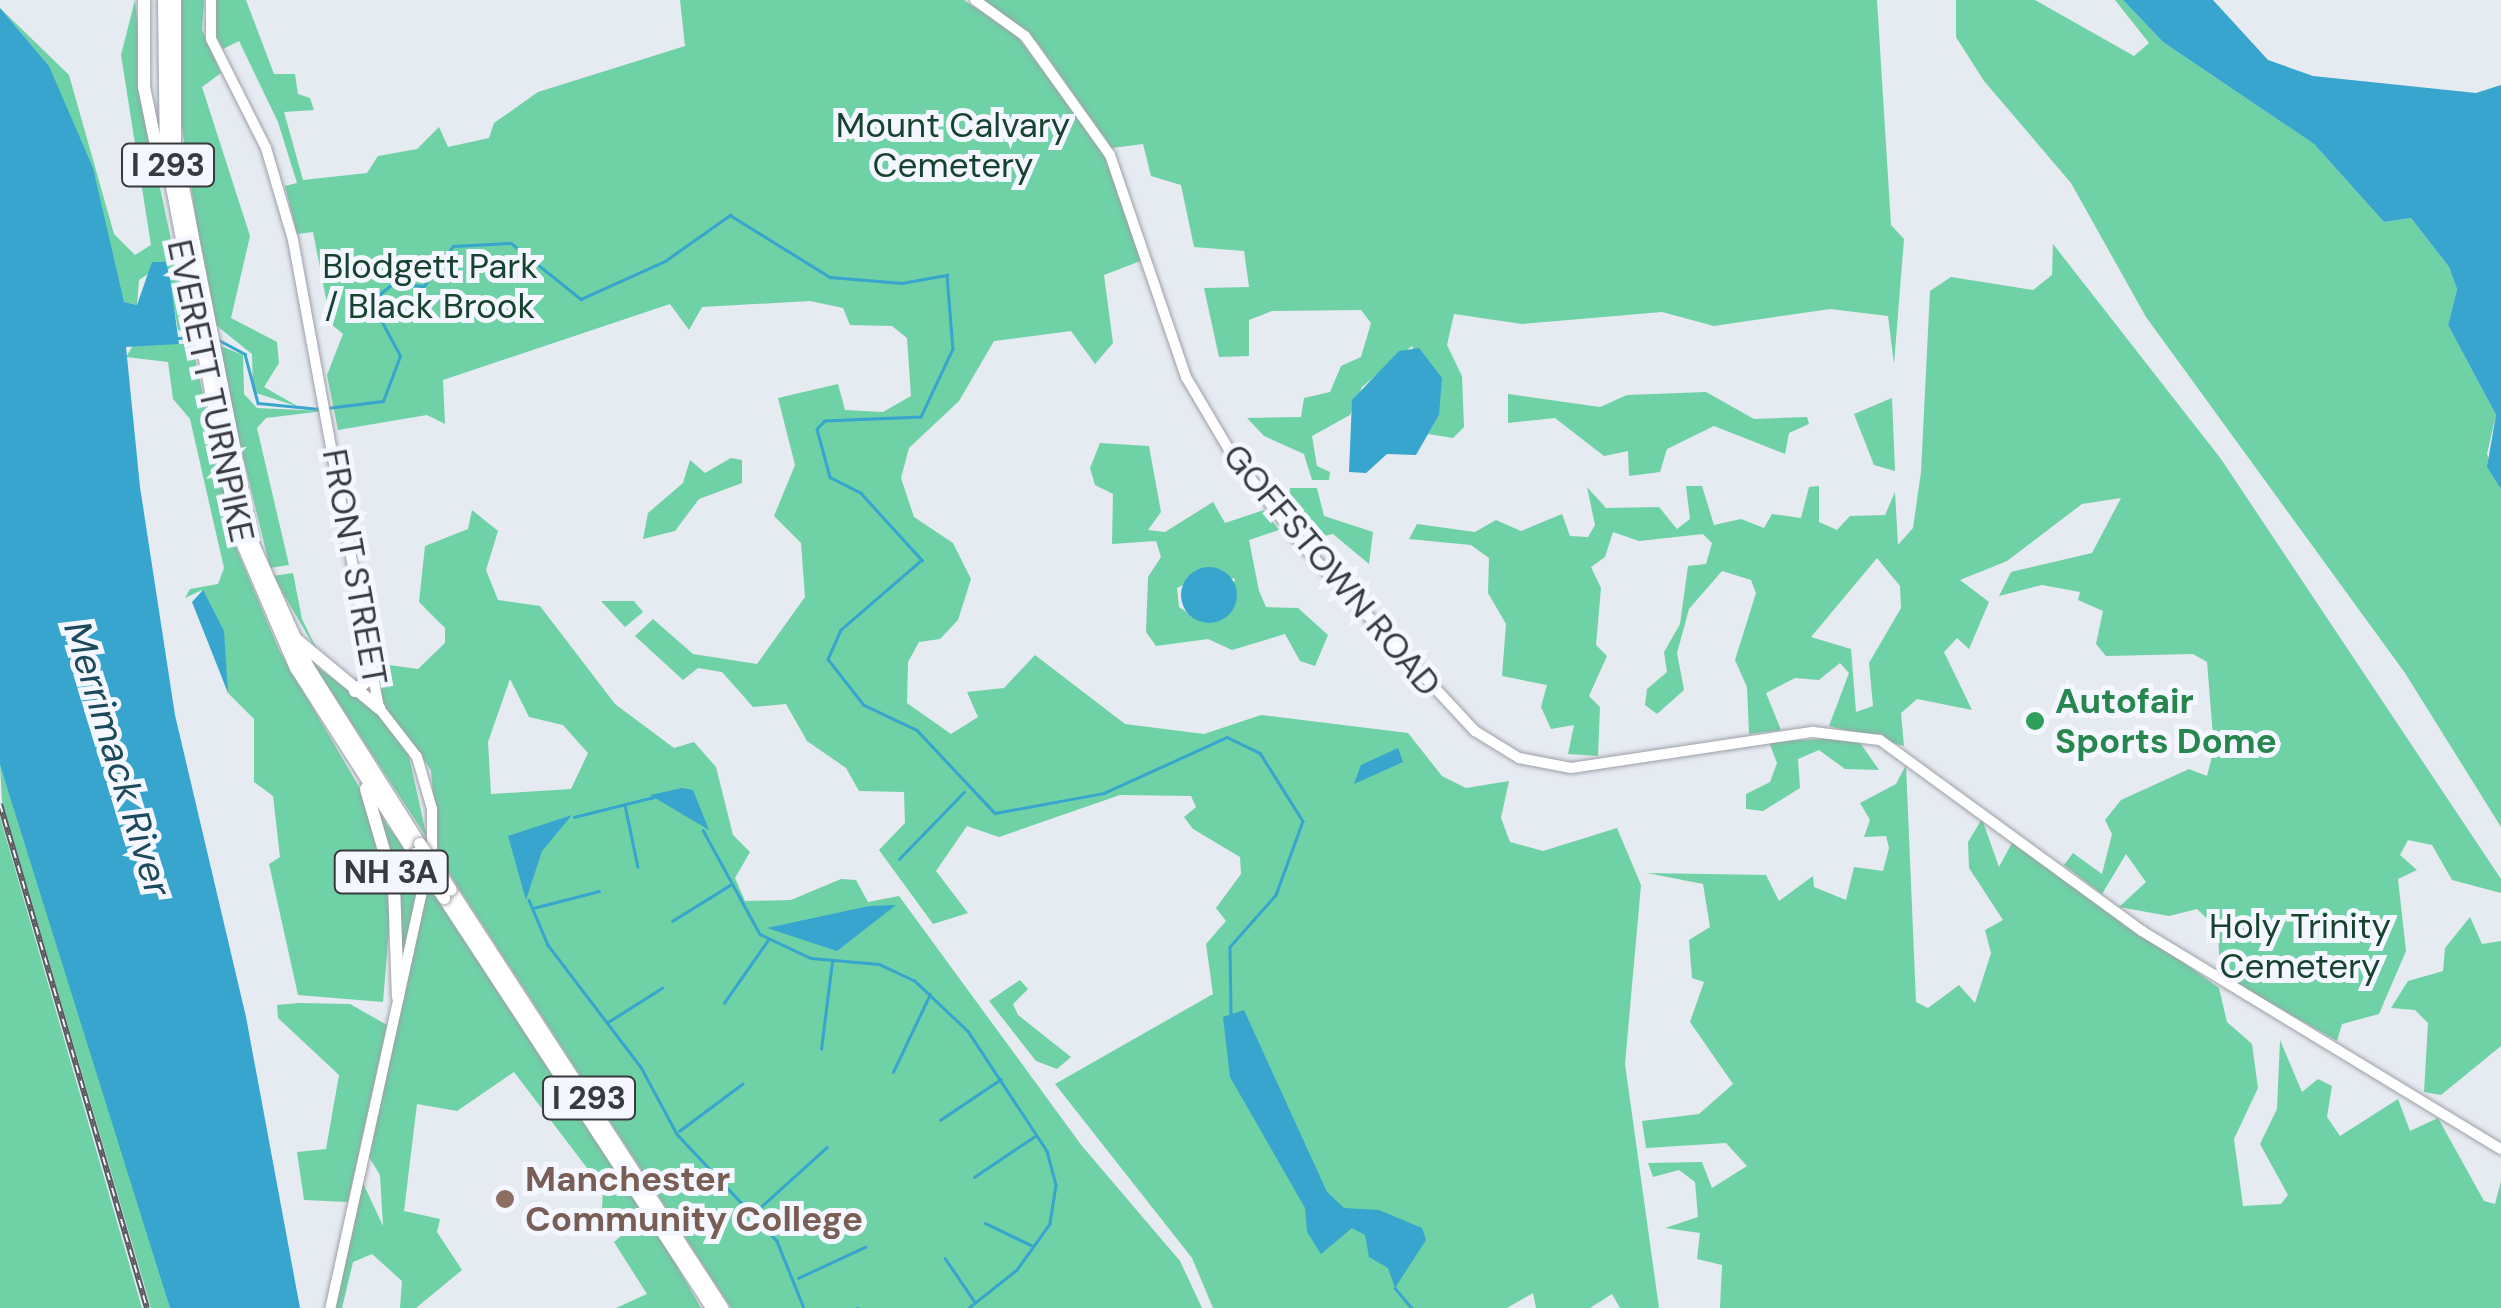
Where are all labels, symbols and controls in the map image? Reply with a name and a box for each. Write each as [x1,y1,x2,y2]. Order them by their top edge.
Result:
park label: Mount Calvary Cemetery [836,104,1070,186]
road number: I 293 [120,138,216,192]
street label: EVERETT TURNPIKE [158,236,264,546]
park label: Blodgett Park / Black Brook [322,245,538,327]
street label: GOFFSTOWN ROAD [1214,435,1450,705]
street label: FRONT STREET [314,446,396,688]
water label: Merrimack River [54,616,180,902]
place label: Autofair Sports Dome [2055,680,2277,762]
marker: Autofair Sports Dome [2024,710,2046,732]
road number: NH 3A [334,845,448,899]
park label: Holy Trinity Cemetery [2209,905,2391,987]
road number: I 293 [542,1071,636,1125]
place label: Manchester Community College [525,1158,863,1240]
marker: Manchester Community College [494,1188,516,1210]

